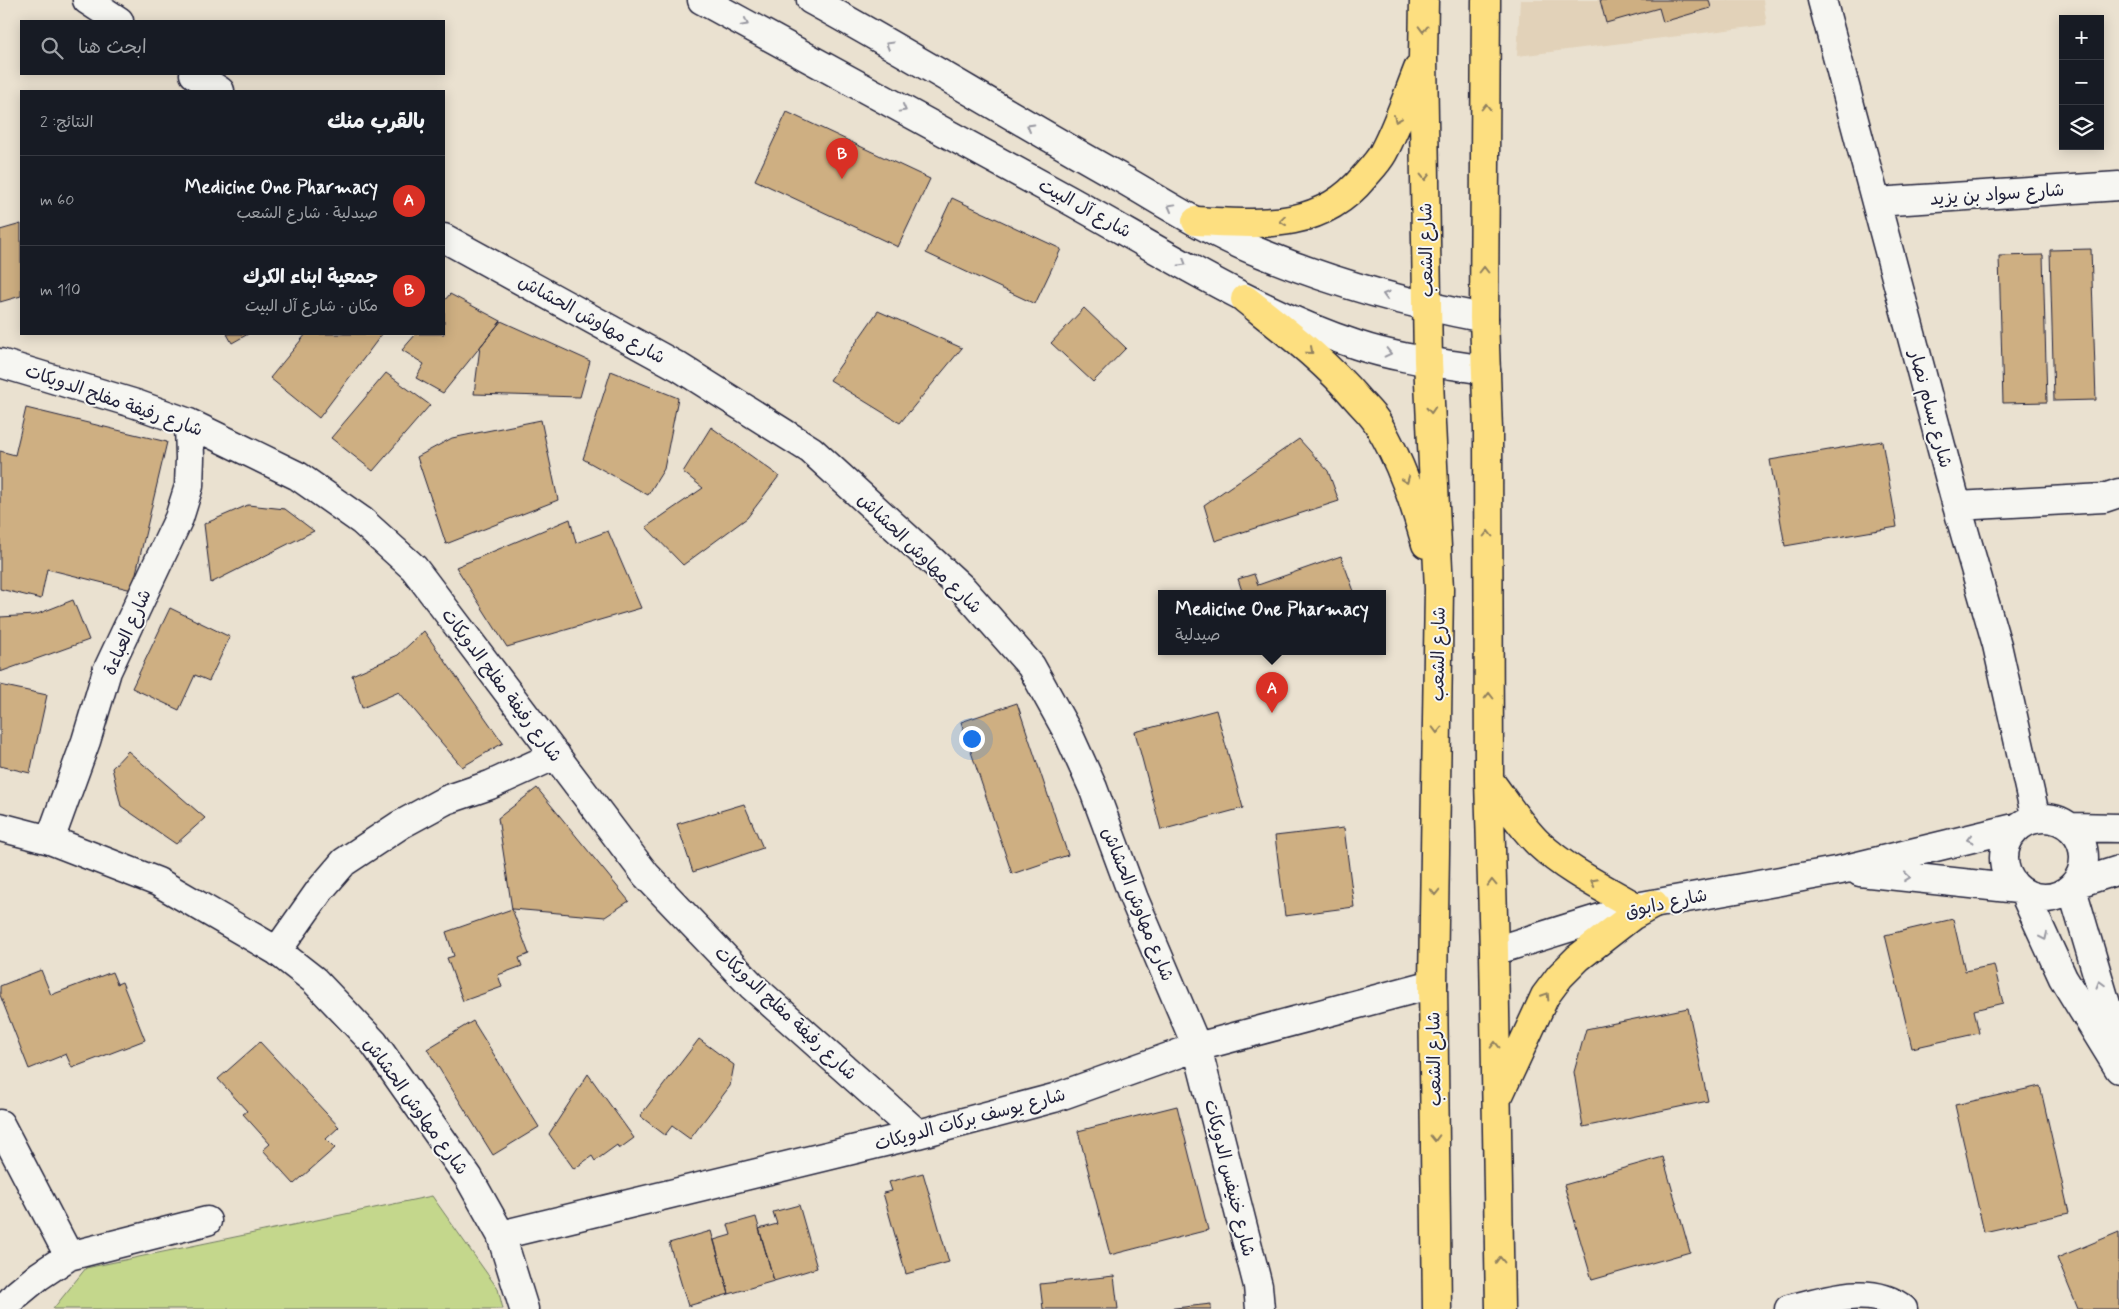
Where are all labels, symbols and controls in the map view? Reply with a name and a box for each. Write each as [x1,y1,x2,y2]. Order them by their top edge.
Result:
map controls [2059,15,2104,150]
button: + [2059,15,2104,60]
one-way arrow [740,17,749,27]
search box [20,20,445,75]
one-way arrow [1418,25,1429,33]
icon: search [38,34,66,62]
text: ابحث هنا [78,35,147,60]
one-way arrow [886,42,895,52]
button: − [2059,60,2104,105]
one-way arrow [898,103,907,113]
one-way arrow [1480,103,1491,111]
button: layers [2059,105,2104,150]
text: بالقرب منك [327,108,425,136]
text: النتائج: 2 [40,112,93,133]
one-way arrow [1393,115,1403,123]
one-way arrow [1026,124,1035,134]
pin: B [826,138,858,179]
street label: شارع آل البيت [1034,174,1135,244]
one-way arrow [1420,174,1430,181]
text: Medicine One Pharmacy [185,175,378,200]
street label: شارع سواد بن يزيد [1929,178,2065,212]
text: 60 m [40,190,74,211]
text: A [404,190,414,211]
street label: شارع الشعب [1414,202,1440,298]
text: صيدلية · شارع الشعب [237,203,378,224]
one-way arrow [1168,203,1177,213]
one-way arrow [1278,215,1286,226]
one-way arrow [1178,257,1187,267]
text: جمعية ابناء الكرك [243,265,378,290]
one-way arrow [1479,265,1490,273]
street label: شارع مهاوش الحشاش [514,270,669,370]
text: 110 m [40,280,81,301]
text: B [404,280,414,301]
one-way arrow [1382,290,1390,300]
text: مكان · شارع آل البيت [245,296,378,317]
one-way arrow [1304,345,1313,354]
street label: شارع بسام نصار [1901,346,1957,471]
one-way arrow [1384,347,1393,358]
street label: شارع رفيفة مفلح الدويكات [22,359,206,443]
one-way arrow [1425,406,1436,414]
one-way arrow [1400,475,1411,484]
street label: شارع مهاوش الحشاش [852,488,987,619]
one-way arrow [1483,529,1493,537]
street label: شارع العباءة [98,586,158,679]
popup [1158,590,1386,655]
text: Medicine One Pharmacy [1175,597,1369,622]
street label: شارع رفيفة مفلح الدويكات [436,604,567,767]
street label: شارع الشعب [1426,606,1452,702]
text: صيدلية [1175,625,1220,646]
pin: A [1256,672,1288,713]
one-way arrow [1484,692,1494,700]
your location [959,726,985,752]
one-way arrow [1432,726,1442,734]
street label: شارع مهاوش الحشاش [1095,824,1179,985]
one-way arrow [1967,833,1975,843]
one-way arrow [1903,871,1911,882]
one-way arrow [1487,879,1497,886]
one-way arrow [1590,879,1599,889]
street label: شارع دابوق [1623,884,1710,924]
one-way arrow [1430,888,1440,896]
one-way arrow [2038,932,2048,941]
street label: شارع رفيفة مفلح الدويكات [709,941,862,1086]
one-way arrow [2096,981,2106,989]
one-way arrow [1539,992,1549,1001]
street label: شارع الشعب [1422,1011,1448,1107]
street label: شارع مهاوش الحشاش [357,1033,473,1180]
one-way arrow [1490,1041,1500,1049]
street label: شارع يوسف بركات الدويكات [872,1083,1068,1157]
street label: شارع خنيفس الدويكات [1198,1097,1260,1259]
one-way arrow [1430,1134,1440,1142]
one-way arrow [1494,1256,1505,1264]

